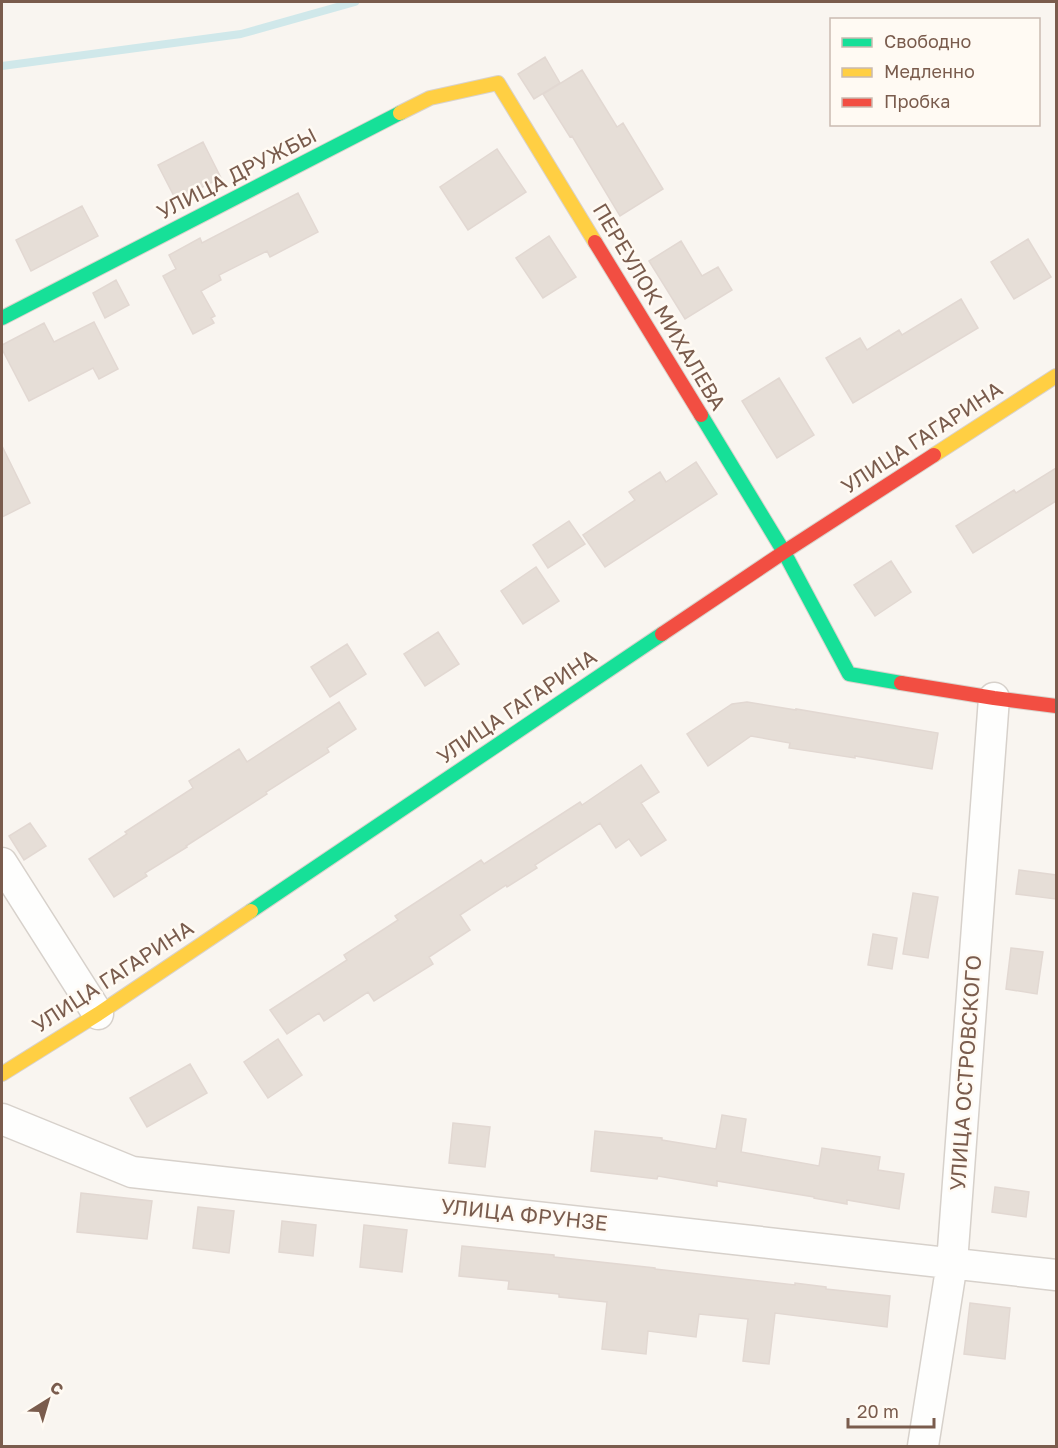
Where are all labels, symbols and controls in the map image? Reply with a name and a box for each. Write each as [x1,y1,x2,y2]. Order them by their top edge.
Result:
legend [830,18,1040,126]
text: Свободно [884,30,971,52]
text: Медленно [884,60,975,82]
text: Пробка [884,90,950,112]
street label: УЛИЦА ДРУЖБЫ [152,122,321,225]
street label: ПЕРЕУЛОК МИХАЛЕВА [588,198,732,415]
street label: УЛИЦА ГАГАРИНА [836,375,1007,499]
street label: УЛИЦА ГАГАРИНА [432,643,601,769]
street label: УЛИЦА ГАГАРИНА [27,914,198,1038]
street label: УЛИЦА ОСТРОВСКОГО [944,954,986,1192]
street label: УЛИЦА ФРУНЗЕ [439,1192,609,1236]
north arrow [18,1370,78,1430]
text: С [46,1377,68,1399]
scale bar [848,1391,934,1429]
text: 20 m [857,1400,899,1422]

